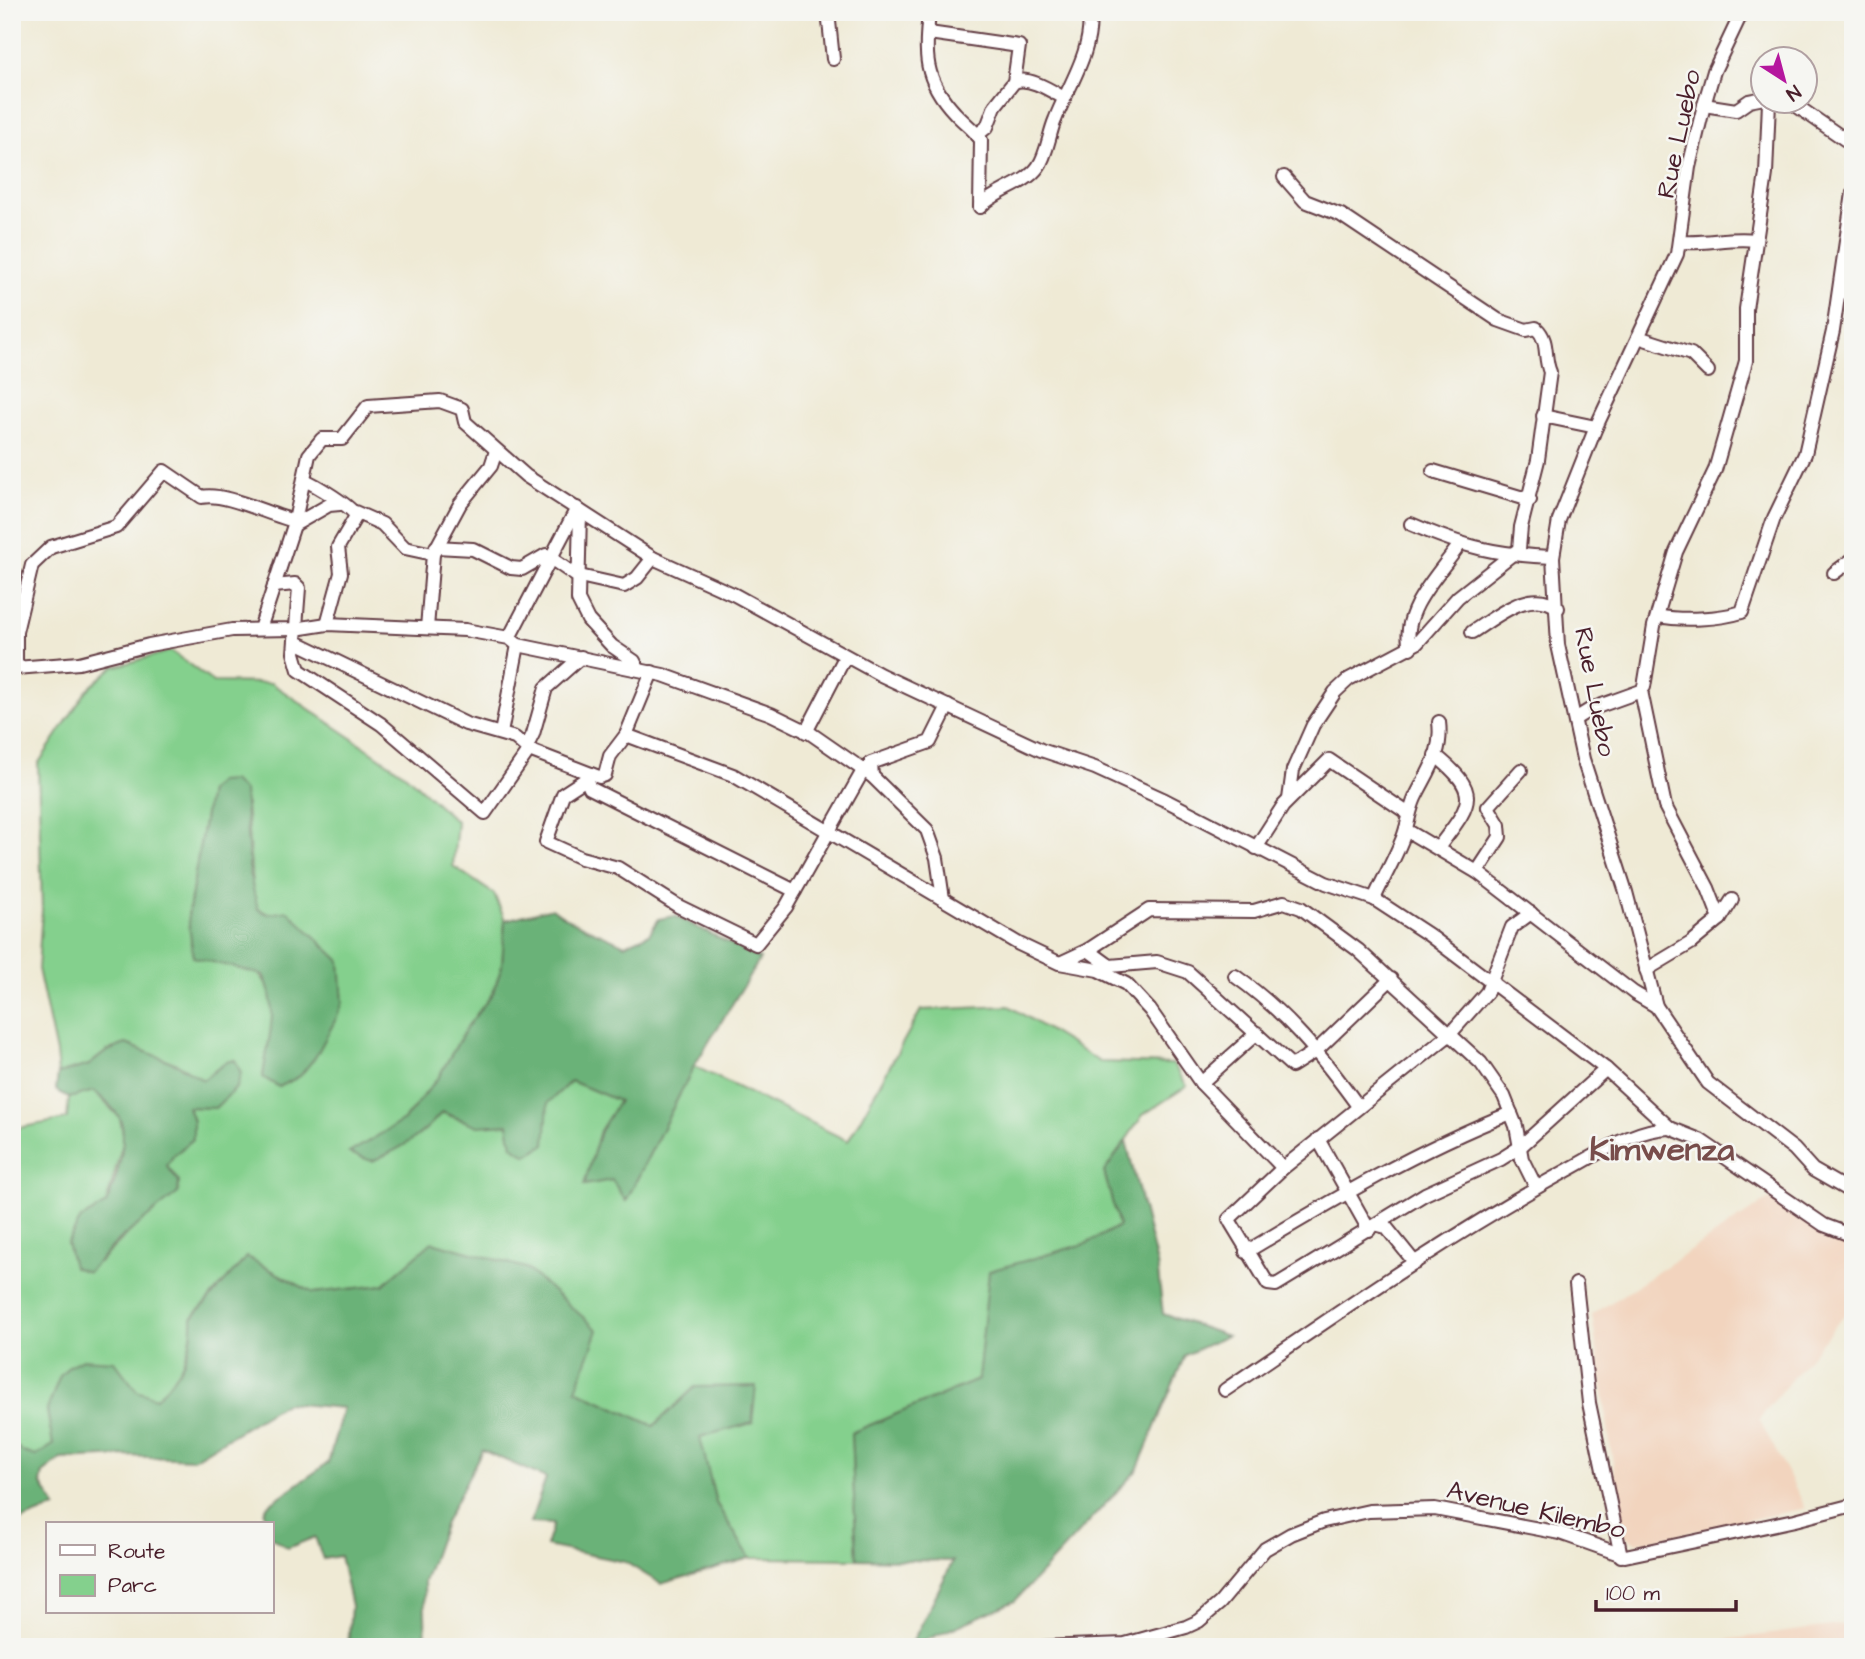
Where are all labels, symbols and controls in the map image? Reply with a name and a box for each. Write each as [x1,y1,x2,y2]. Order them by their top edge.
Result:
north arrow [1750,46,1820,116]
street label: Rue Luebo [1648,66,1710,202]
text: N [1780,78,1806,107]
street label: Rue Luebo [1565,624,1625,760]
district label: Kimwenza [1590,1127,1735,1173]
street label: Avenue Kilembo [1443,1472,1629,1548]
legend [46,1522,273,1614]
text: Route [108,1537,165,1566]
scale bar [1596,1568,1736,1612]
text: Parc [108,1571,157,1600]
text: 100 m [1606,1579,1661,1608]

